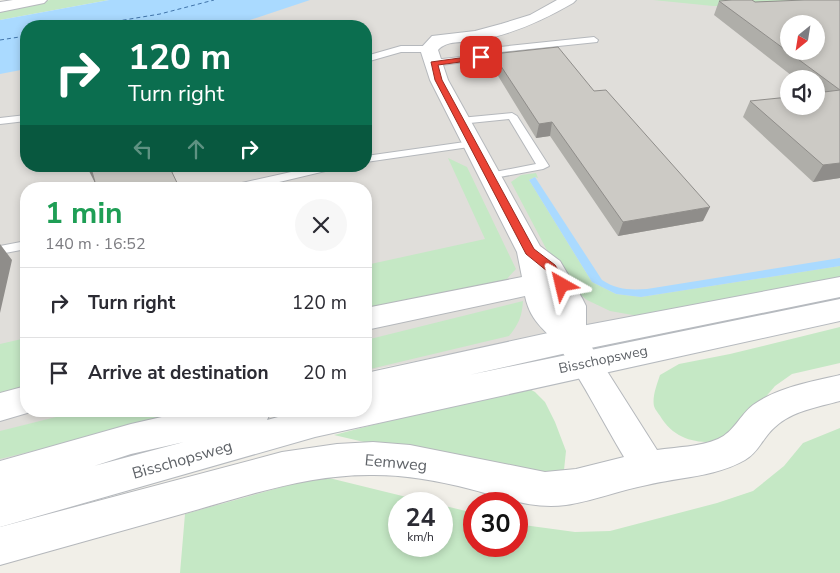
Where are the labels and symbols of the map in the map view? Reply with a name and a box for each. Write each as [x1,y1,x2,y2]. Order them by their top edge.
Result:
north arrow [780,15,825,60]
pin [460,36,502,78]
position arrow [535,258,587,310]
street label: Bisschopsweg [557,341,649,378]
street label: Bisschopsweg [130,435,235,485]
street label: Eemweg [364,449,428,477]
speed limit sign: 30 [463,492,528,557]

